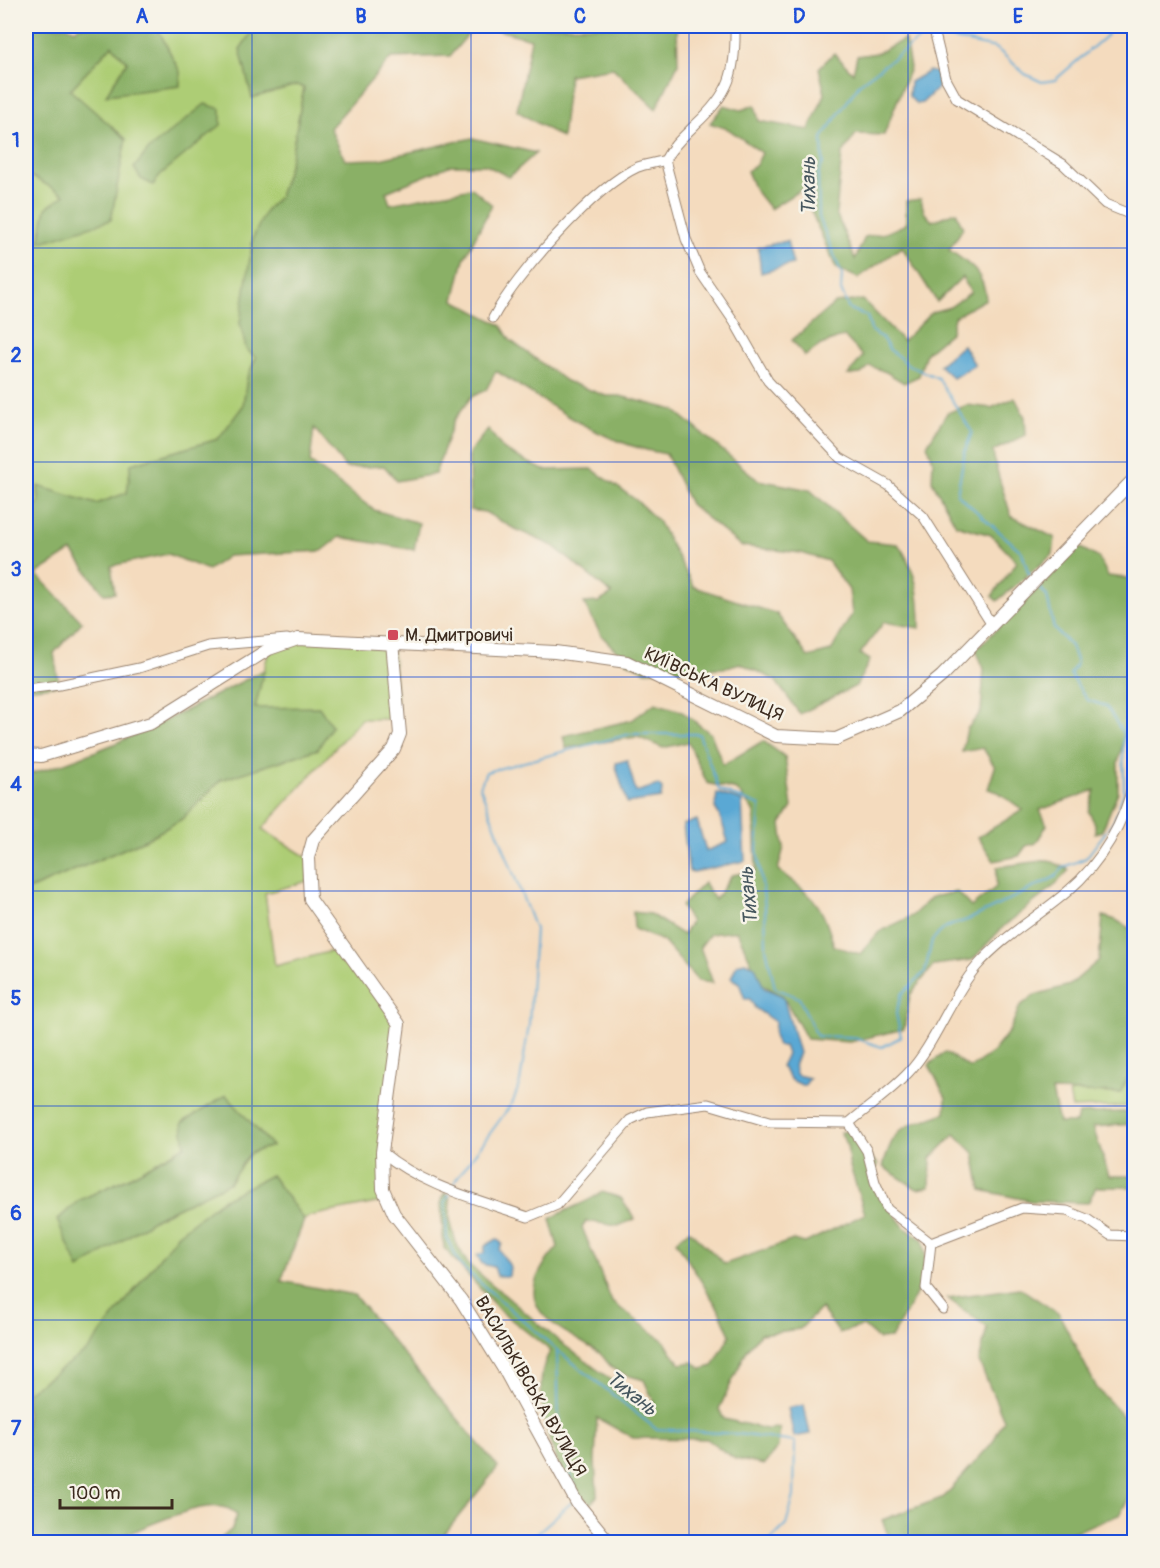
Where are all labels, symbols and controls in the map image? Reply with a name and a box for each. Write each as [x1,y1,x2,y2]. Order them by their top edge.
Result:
text: A [136,4,149,29]
text: B [355,4,367,29]
text: C [574,4,586,29]
text: D [793,4,806,29]
text: E [1013,4,1024,29]
text: 1 [12,128,20,153]
water label: Тихань [796,156,821,215]
text: 2 [10,343,22,368]
text: 3 [10,557,22,582]
place label: М. Дмитровичі [405,624,513,647]
marker: М. Дмитровичі [386,628,400,642]
street label: КИЇВСЬКА ВУЛИЦЯ [640,642,787,727]
text: 4 [10,772,22,797]
water label: Тихань [733,865,763,926]
text: 5 [11,986,22,1011]
text: 6 [10,1201,22,1226]
street label: ВАСИЛЬКІВСЬКА ВУЛИЦЯ [469,1292,592,1481]
water label: Тихань [601,1365,663,1422]
text: 7 [11,1416,22,1441]
scale bar [60,1472,172,1510]
text: 100 m [69,1482,121,1505]

